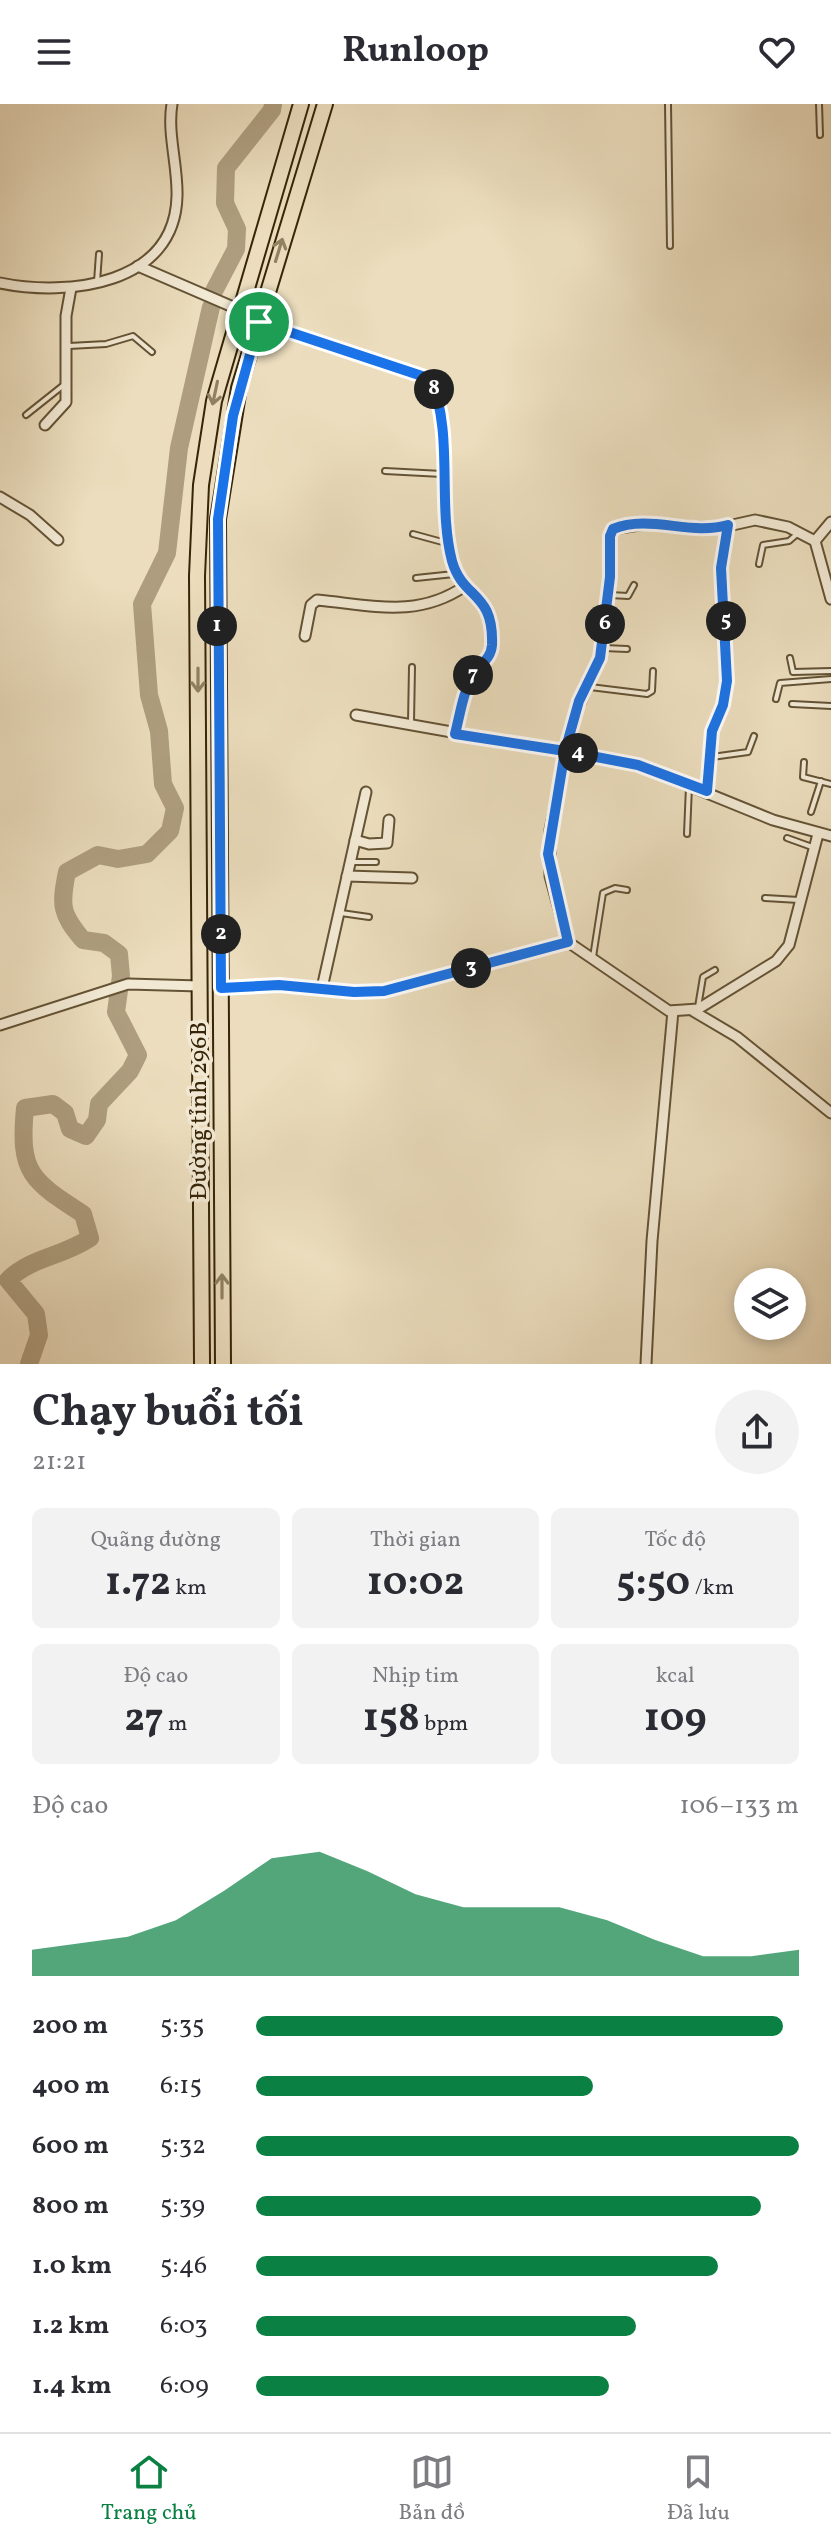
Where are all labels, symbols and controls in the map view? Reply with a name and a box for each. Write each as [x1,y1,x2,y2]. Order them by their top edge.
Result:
text: Runloop [342,27,489,77]
icon: menu [32,30,76,74]
icon: heart [755,30,799,74]
one-way arrow [273,237,288,262]
pin [225,288,293,356]
icon: arrive [237,300,281,344]
pin: 8 [414,369,454,409]
text: 8 [428,373,440,404]
one-way arrow [207,380,222,406]
pin: 5 [706,601,746,641]
pin: 6 [585,604,625,644]
text: 5 [721,605,731,636]
pin: 1 [197,606,237,646]
text: 6 [599,608,611,639]
text: 1 [213,610,221,641]
pin: 7 [453,655,493,695]
text: 7 [468,659,478,690]
one-way arrow [190,666,206,693]
pin: 4 [558,733,598,773]
text: 4 [571,737,585,768]
pin: 2 [201,914,241,954]
text: 2 [215,918,227,949]
pin: 3 [451,948,491,988]
text: 3 [465,952,477,983]
street label: Đường tỉnh 296B [183,1022,217,1200]
map controls [734,1268,806,1340]
button: layers [734,1268,806,1340]
one-way arrow [214,1273,230,1300]
text: Chạy buổi tối [32,1383,304,1444]
button: share [715,1390,799,1474]
text: 21:21 [32,1444,86,1480]
text: Quãng đường [91,1525,221,1556]
text: Thời gian [370,1525,461,1556]
text: Tốc độ [644,1525,706,1556]
text: 1.72 [105,1556,171,1612]
text: 10:02 [367,1556,464,1612]
text: 5:50 [616,1556,690,1612]
text: km [171,1573,207,1604]
text: /km [690,1573,734,1604]
text: Độ cao [123,1661,188,1692]
text: Nhịp tim [372,1661,459,1692]
text: kcal [656,1661,695,1692]
text: 27 [124,1692,164,1748]
text: 158 [363,1692,420,1748]
text: 109 [644,1692,707,1748]
text: m [164,1709,187,1740]
text: bpm [420,1709,468,1740]
text: Độ cao [32,1788,108,1824]
text: 106–133 m [680,1788,799,1824]
text: 200 m [32,2008,108,2044]
text: 5:35 [160,2008,205,2044]
text: 400 m [32,2068,110,2104]
text: 6:15 [160,2068,202,2104]
text: 600 m [32,2128,109,2164]
text: 5:32 [160,2128,206,2164]
text: 800 m [32,2188,109,2224]
text: 5:39 [160,2188,205,2224]
text: 1.0 km [32,2248,112,2284]
text: 5:46 [160,2248,207,2284]
text: 1.2 km [32,2308,109,2344]
text: 6:03 [160,2308,208,2344]
text: 1.4 km [32,2368,112,2404]
text: 6:09 [160,2368,209,2404]
tab: Trang chủ [101,2450,197,2529]
tab: Bản đồ [399,2450,465,2529]
tab: Đã lưu [667,2450,730,2529]

